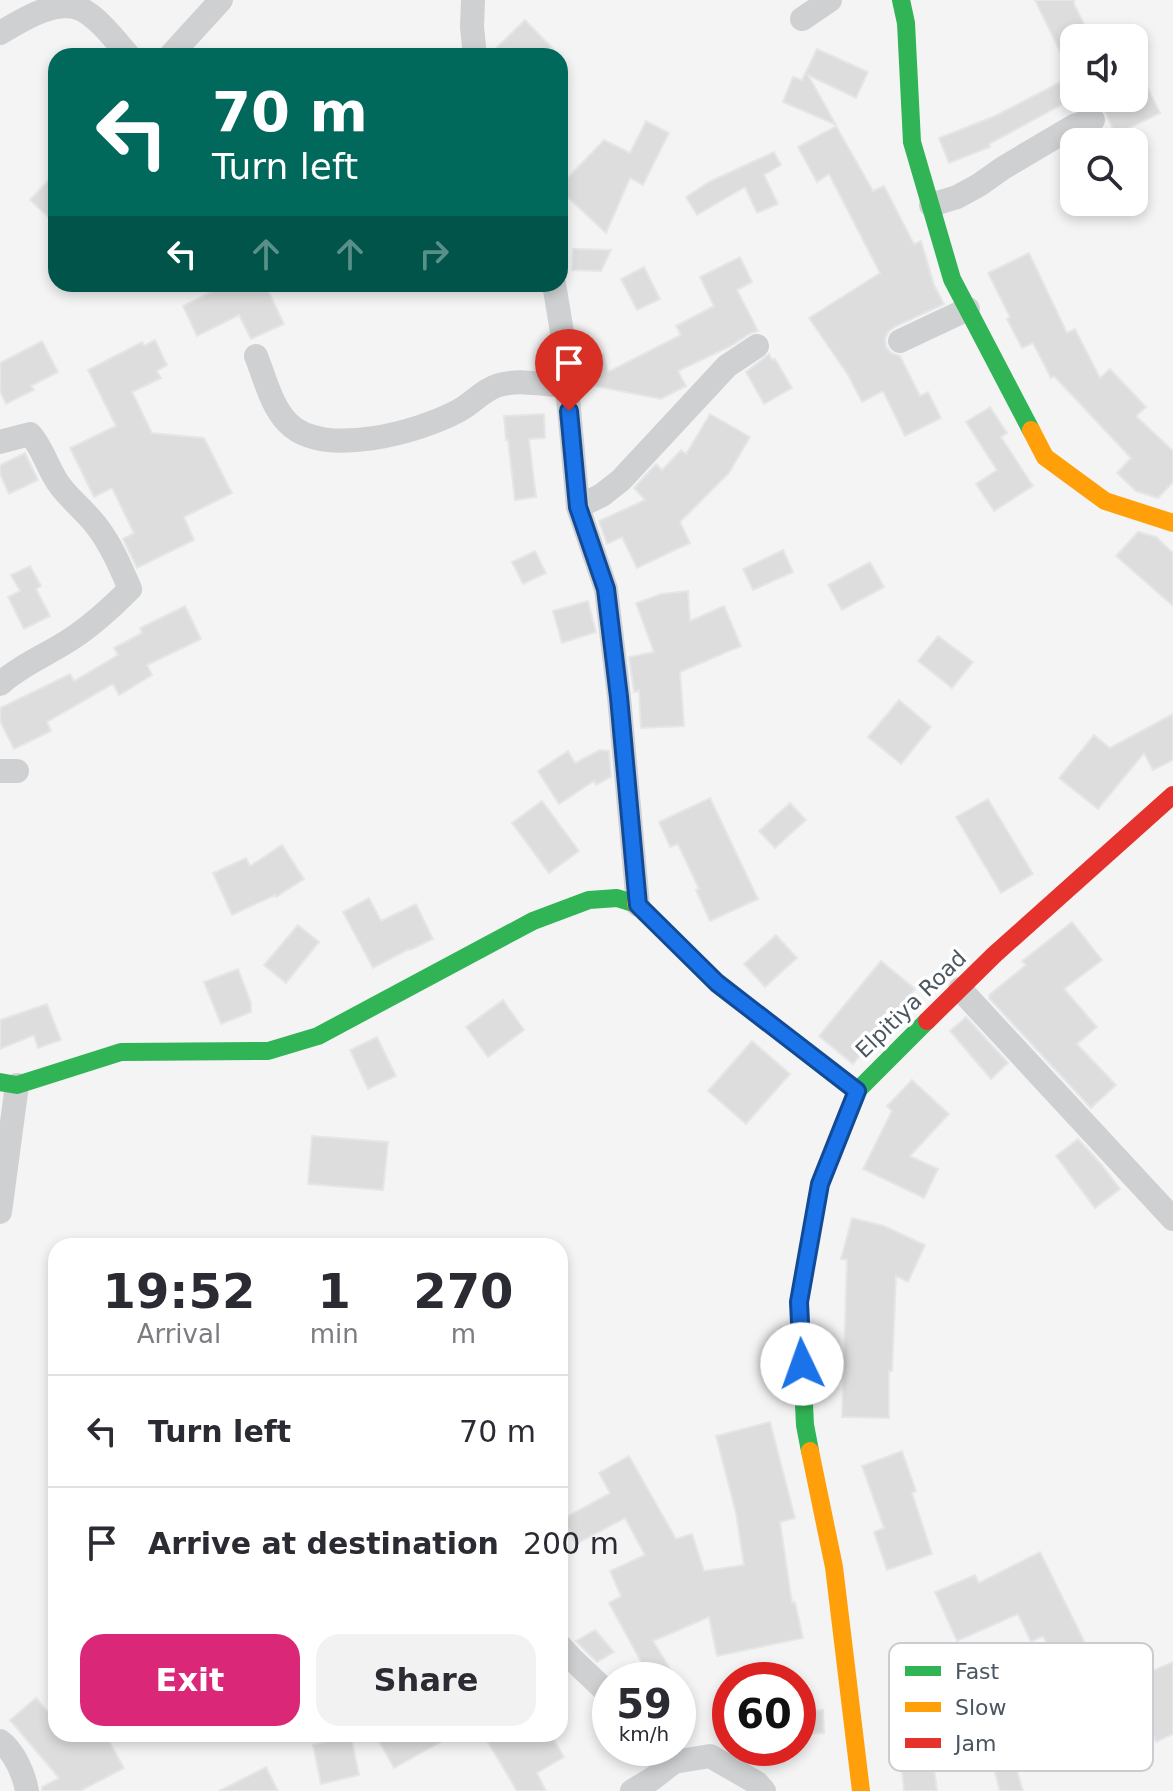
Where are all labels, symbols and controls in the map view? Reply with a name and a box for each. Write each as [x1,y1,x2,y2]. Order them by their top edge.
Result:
map controls [1060,24,1148,216]
button: sound [1060,24,1148,112]
text: 70 m [212,79,368,144]
icon: left [80,80,184,184]
button: search [1060,128,1148,216]
text: Turn left [212,146,358,187]
icon: left [160,232,204,276]
icon: ahead [244,232,288,276]
icon: ahead [328,232,372,276]
icon: right [412,232,456,276]
pin [535,329,603,411]
icon: arrive [547,341,591,385]
street label: Elpitiya Road [851,945,971,1063]
text: 19:52 [102,1263,255,1319]
text: 1 [318,1263,351,1319]
text: 270 [413,1263,513,1319]
text: Arrival [137,1319,221,1349]
text: min [310,1319,359,1349]
text: m [451,1319,476,1349]
position arrow [760,1322,844,1406]
icon: left [80,1409,124,1453]
text: Turn left [148,1414,291,1449]
text: 70 m [459,1414,536,1449]
icon: arrive [80,1521,124,1565]
text: Arrive at destination [148,1526,499,1561]
text: 200 m [523,1526,619,1561]
button: Exit [80,1634,300,1726]
button: Share [316,1634,536,1726]
legend [889,1643,1153,1771]
text: Fast [955,1659,1000,1684]
speed limit sign: 60 [712,1662,816,1766]
text: 59 [616,1681,672,1727]
text: Slow [955,1695,1007,1720]
text: km/h [619,1722,669,1746]
text: Jam [953,1731,996,1756]

